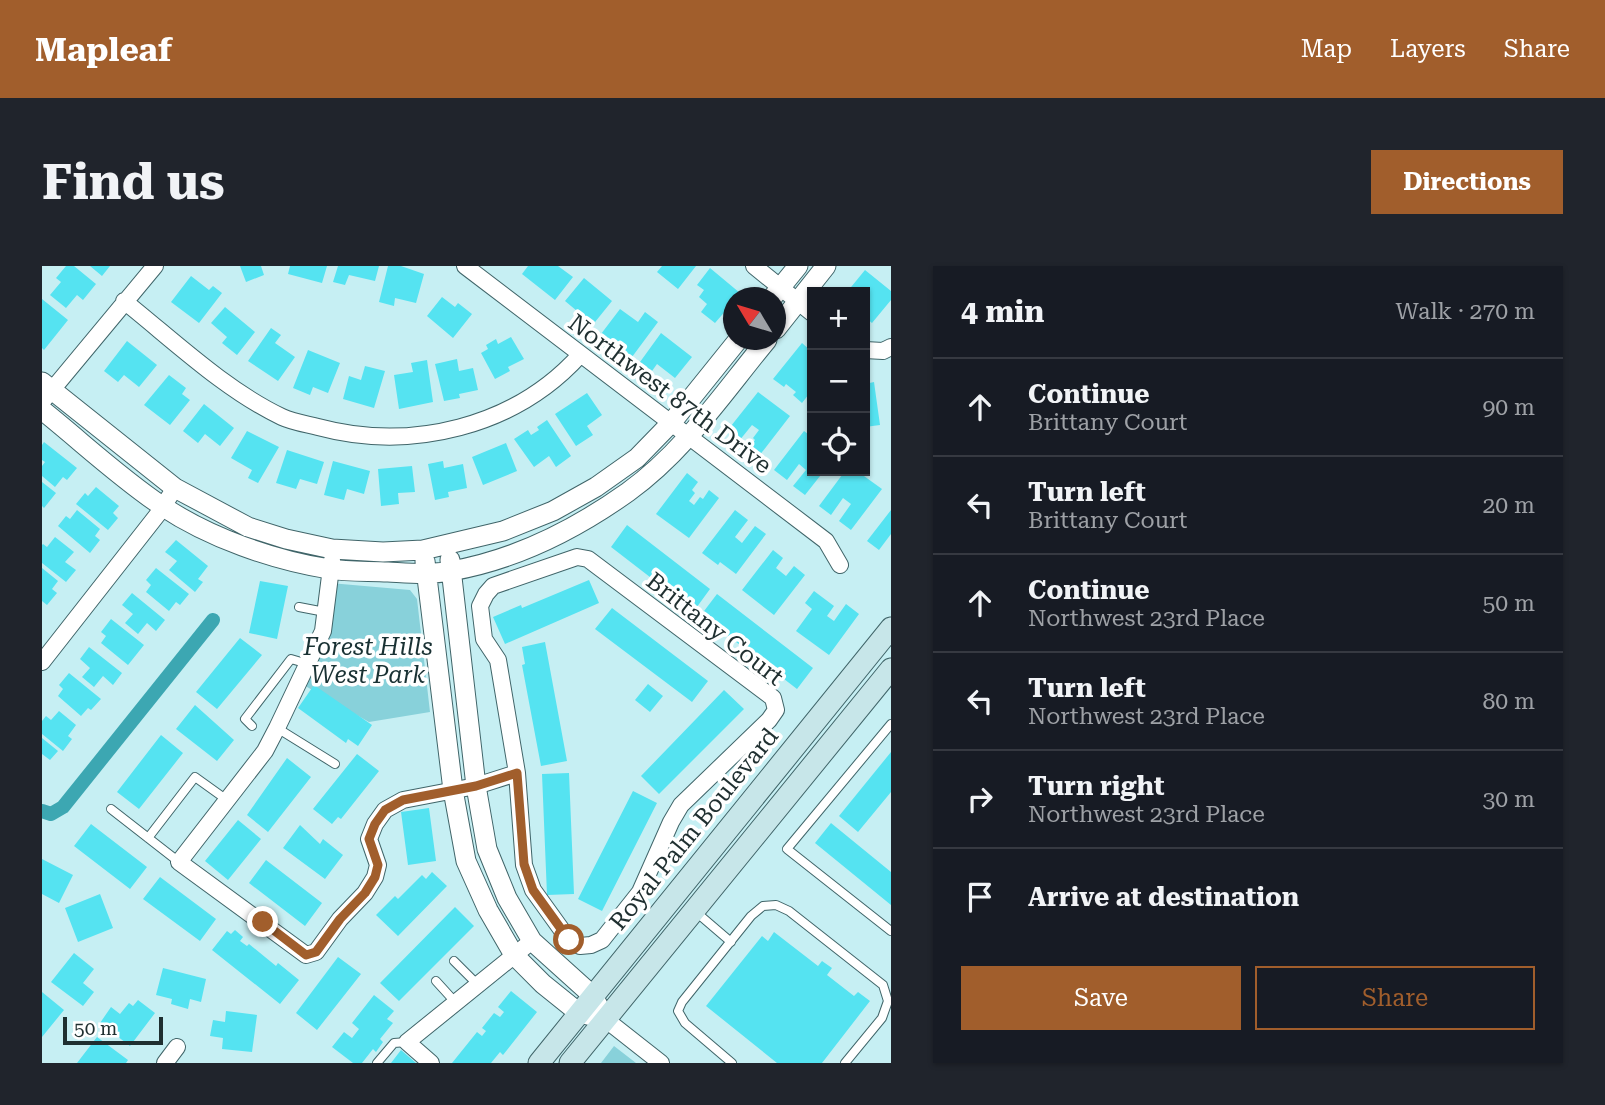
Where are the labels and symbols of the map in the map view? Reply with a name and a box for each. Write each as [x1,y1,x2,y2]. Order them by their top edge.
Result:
north arrow [723,287,786,350]
street label: Northwest 87th Drive [563,308,777,480]
street label: Brittany Court [641,567,789,691]
park label: Forest Hills West Park [302,633,433,689]
street label: Royal Palm Boulevard [604,722,784,936]
route end [247,906,278,937]
route start [553,924,584,955]
scale bar [63,1014,163,1046]

